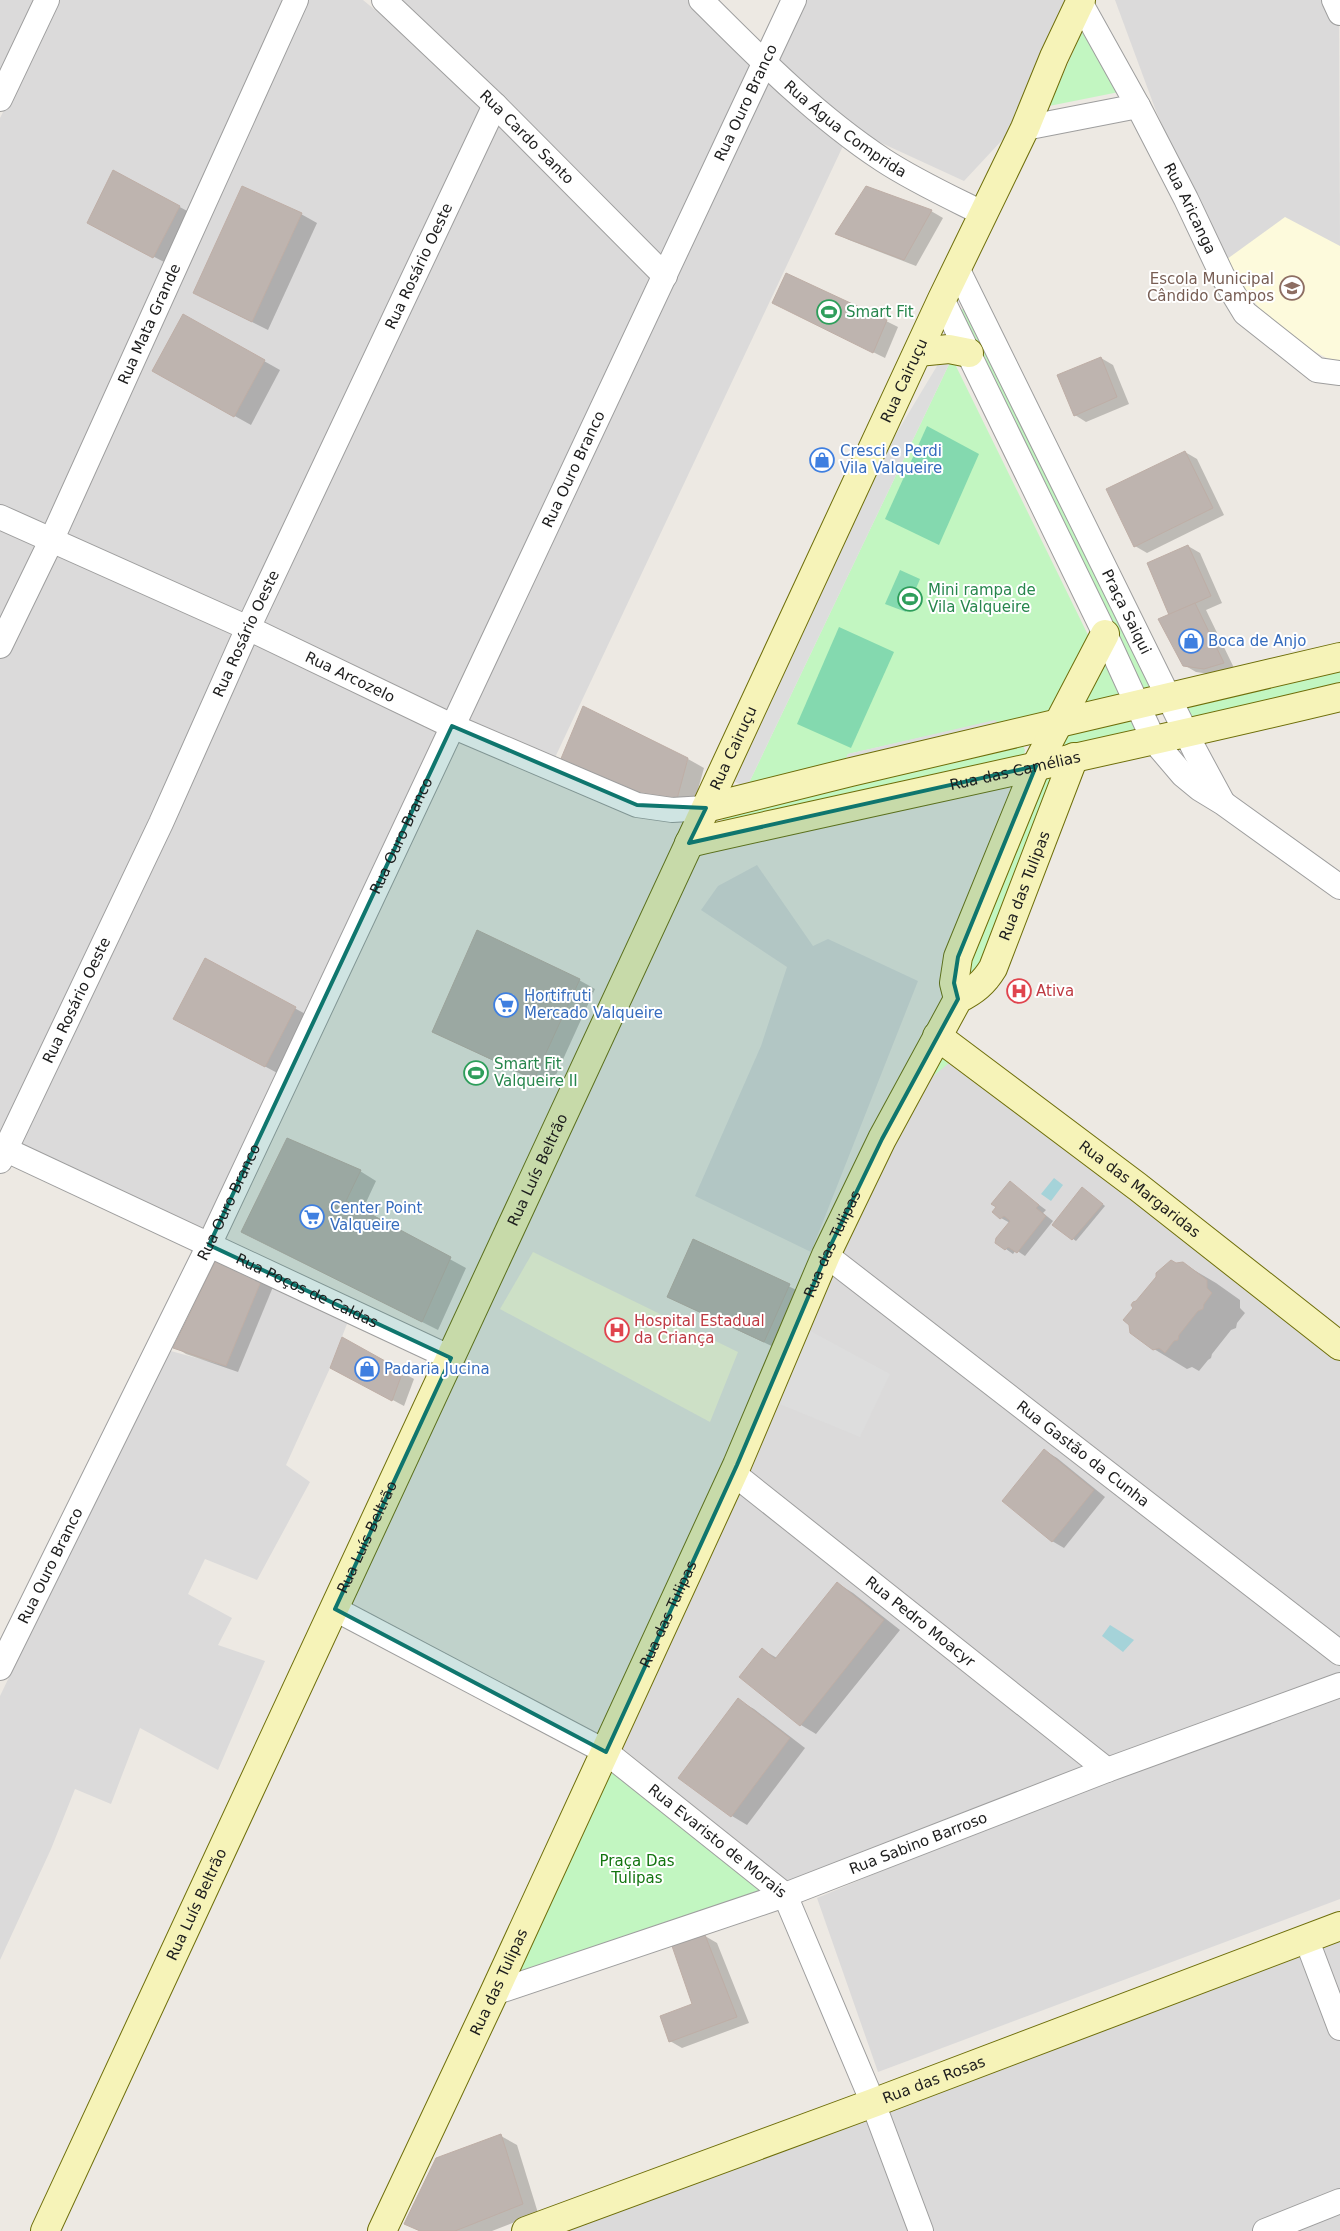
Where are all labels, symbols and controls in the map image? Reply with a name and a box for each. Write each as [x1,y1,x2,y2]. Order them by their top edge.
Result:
street label: Rua Ouro Branco [711,41,781,164]
street label: Rua Água Comprida [780,77,910,181]
street label: Rua Cardo Santo [476,86,578,188]
street label: Rua Aricanga [1160,160,1220,257]
street label: Rua Rosário Oeste [381,200,456,332]
street label: Rua Mata Grande [114,261,184,387]
place label: Escola Municipal Cândido Campos [1147,270,1274,305]
school or university icon: Escola Municipal Cândido Campos [1279,275,1305,301]
sports icon: Smart Fit [816,299,842,325]
place label: Smart Fit [846,303,914,321]
street label: Rua Cairuçu [877,336,931,426]
street label: Rua Ouro Branco [538,408,609,530]
place label: Cresci e Perdi Vila Valqueire [840,442,942,477]
shop icon: Cresci e Perdi Vila Valqueire [809,447,835,473]
street label: Praça Saiqui [1098,566,1155,657]
street label: Rua Rosário Oeste [209,567,283,700]
place label: Mini rampa de Vila Valqueire [928,581,1036,616]
sports icon: Mini rampa de Vila Valqueire [897,586,923,612]
shop icon: Boca de Anjo [1178,628,1204,654]
place label: Boca de Anjo [1208,632,1306,650]
street label: Rua Arcozelo [302,648,398,706]
street label: Rua Cairuçu [706,703,761,793]
street label: Rua das Camélias [948,748,1082,794]
street label: Rua Ouro Branco [366,774,436,897]
street label: Rua das Tulipas [995,828,1054,943]
street label: Rua Rosário Oeste [39,934,114,1066]
hospital icon: Ativa [1006,978,1032,1004]
place label: Ativa [1036,982,1074,1000]
place label: Hortifruti Mercado Valqueire [524,987,663,1022]
supermarket icon: Hortifruti Mercado Valqueire [493,992,519,1018]
place label: Smart Fit Valqueire II [494,1055,578,1090]
sports icon: Smart Fit Valqueire II [463,1060,489,1086]
street label: Rua Luís Beltrão [504,1111,572,1229]
street label: Rua das Margaridas [1075,1137,1204,1242]
street label: Rua Ouro Branco [194,1141,264,1264]
street label: Rua das Tulipas [800,1187,865,1300]
place label: Center Point Valqueire [330,1199,423,1234]
supermarket icon: Center Point Valqueire [299,1204,325,1230]
street label: Rua Poços de Caldas [233,1250,381,1332]
place label: Hospital Estadual da Criança [634,1312,765,1347]
hospital icon: Hospital Estadual da Criança [604,1317,630,1343]
shop icon: Padaria Jucina [354,1356,380,1382]
place label: Padaria Jucina [384,1360,490,1378]
street label: Rua Gastão da Cunha [1013,1397,1153,1511]
street label: Rua Luís Beltrão [333,1478,401,1596]
street label: Rua Ouro Branco [14,1505,87,1627]
street label: Rua das Tulipas [636,1558,701,1671]
street label: Rua Pedro Moacyr [862,1573,979,1671]
street label: Rua Evaristo de Morais [645,1780,790,1902]
street label: Rua Sabino Barroso [847,1808,990,1878]
street label: Rua Luís Beltrão [163,1845,230,1964]
park label: Praça Das Tulipas [600,1852,675,1887]
street label: Rua das Tulipas [466,1926,531,2038]
street label: Rua das Rosas [880,2052,988,2108]

